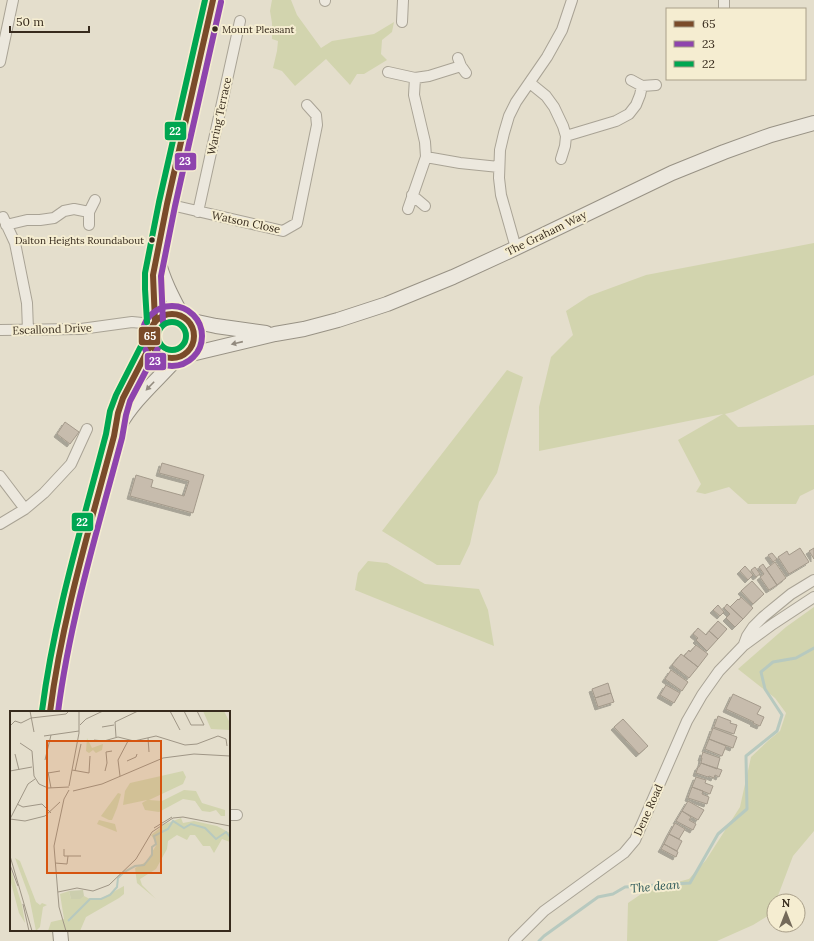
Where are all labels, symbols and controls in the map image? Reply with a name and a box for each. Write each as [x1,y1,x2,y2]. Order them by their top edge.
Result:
scale bar [10,8,89,34]
legend [666,8,806,80]
text: 50 m [16,14,44,29]
text: 65 [702,16,715,31]
place label: Mount Pleasant [222,23,294,36]
marker: Mount Pleasant [210,24,220,34]
text: 23 [702,36,715,51]
text: 22 [702,56,715,71]
street label: Waring Terrace [204,76,234,156]
line badge: 22 [164,121,187,141]
text: 22 [169,124,181,138]
line badge: 23 [174,152,197,171]
text: 23 [179,154,191,168]
street label: The Graham Way [503,207,589,259]
street label: Watson Close [210,208,282,236]
place label: Dalton Heights Roundabout [15,234,144,247]
marker: Dalton Heights Roundabout [147,235,157,245]
street label: Escallond Drive [12,321,92,337]
line badge: 65 [138,326,161,346]
text: 65 [144,329,156,343]
one-way arrow [231,340,243,346]
line badge: 23 [144,352,167,371]
text: 23 [149,354,161,368]
one-way arrow [146,381,155,391]
line badge: 22 [71,512,94,532]
text: 22 [76,515,88,529]
inset map [10,711,230,931]
street label: Dene Road [630,782,666,838]
water label: The dean [630,876,681,896]
north arrow [766,893,806,933]
text: N [782,896,791,910]

